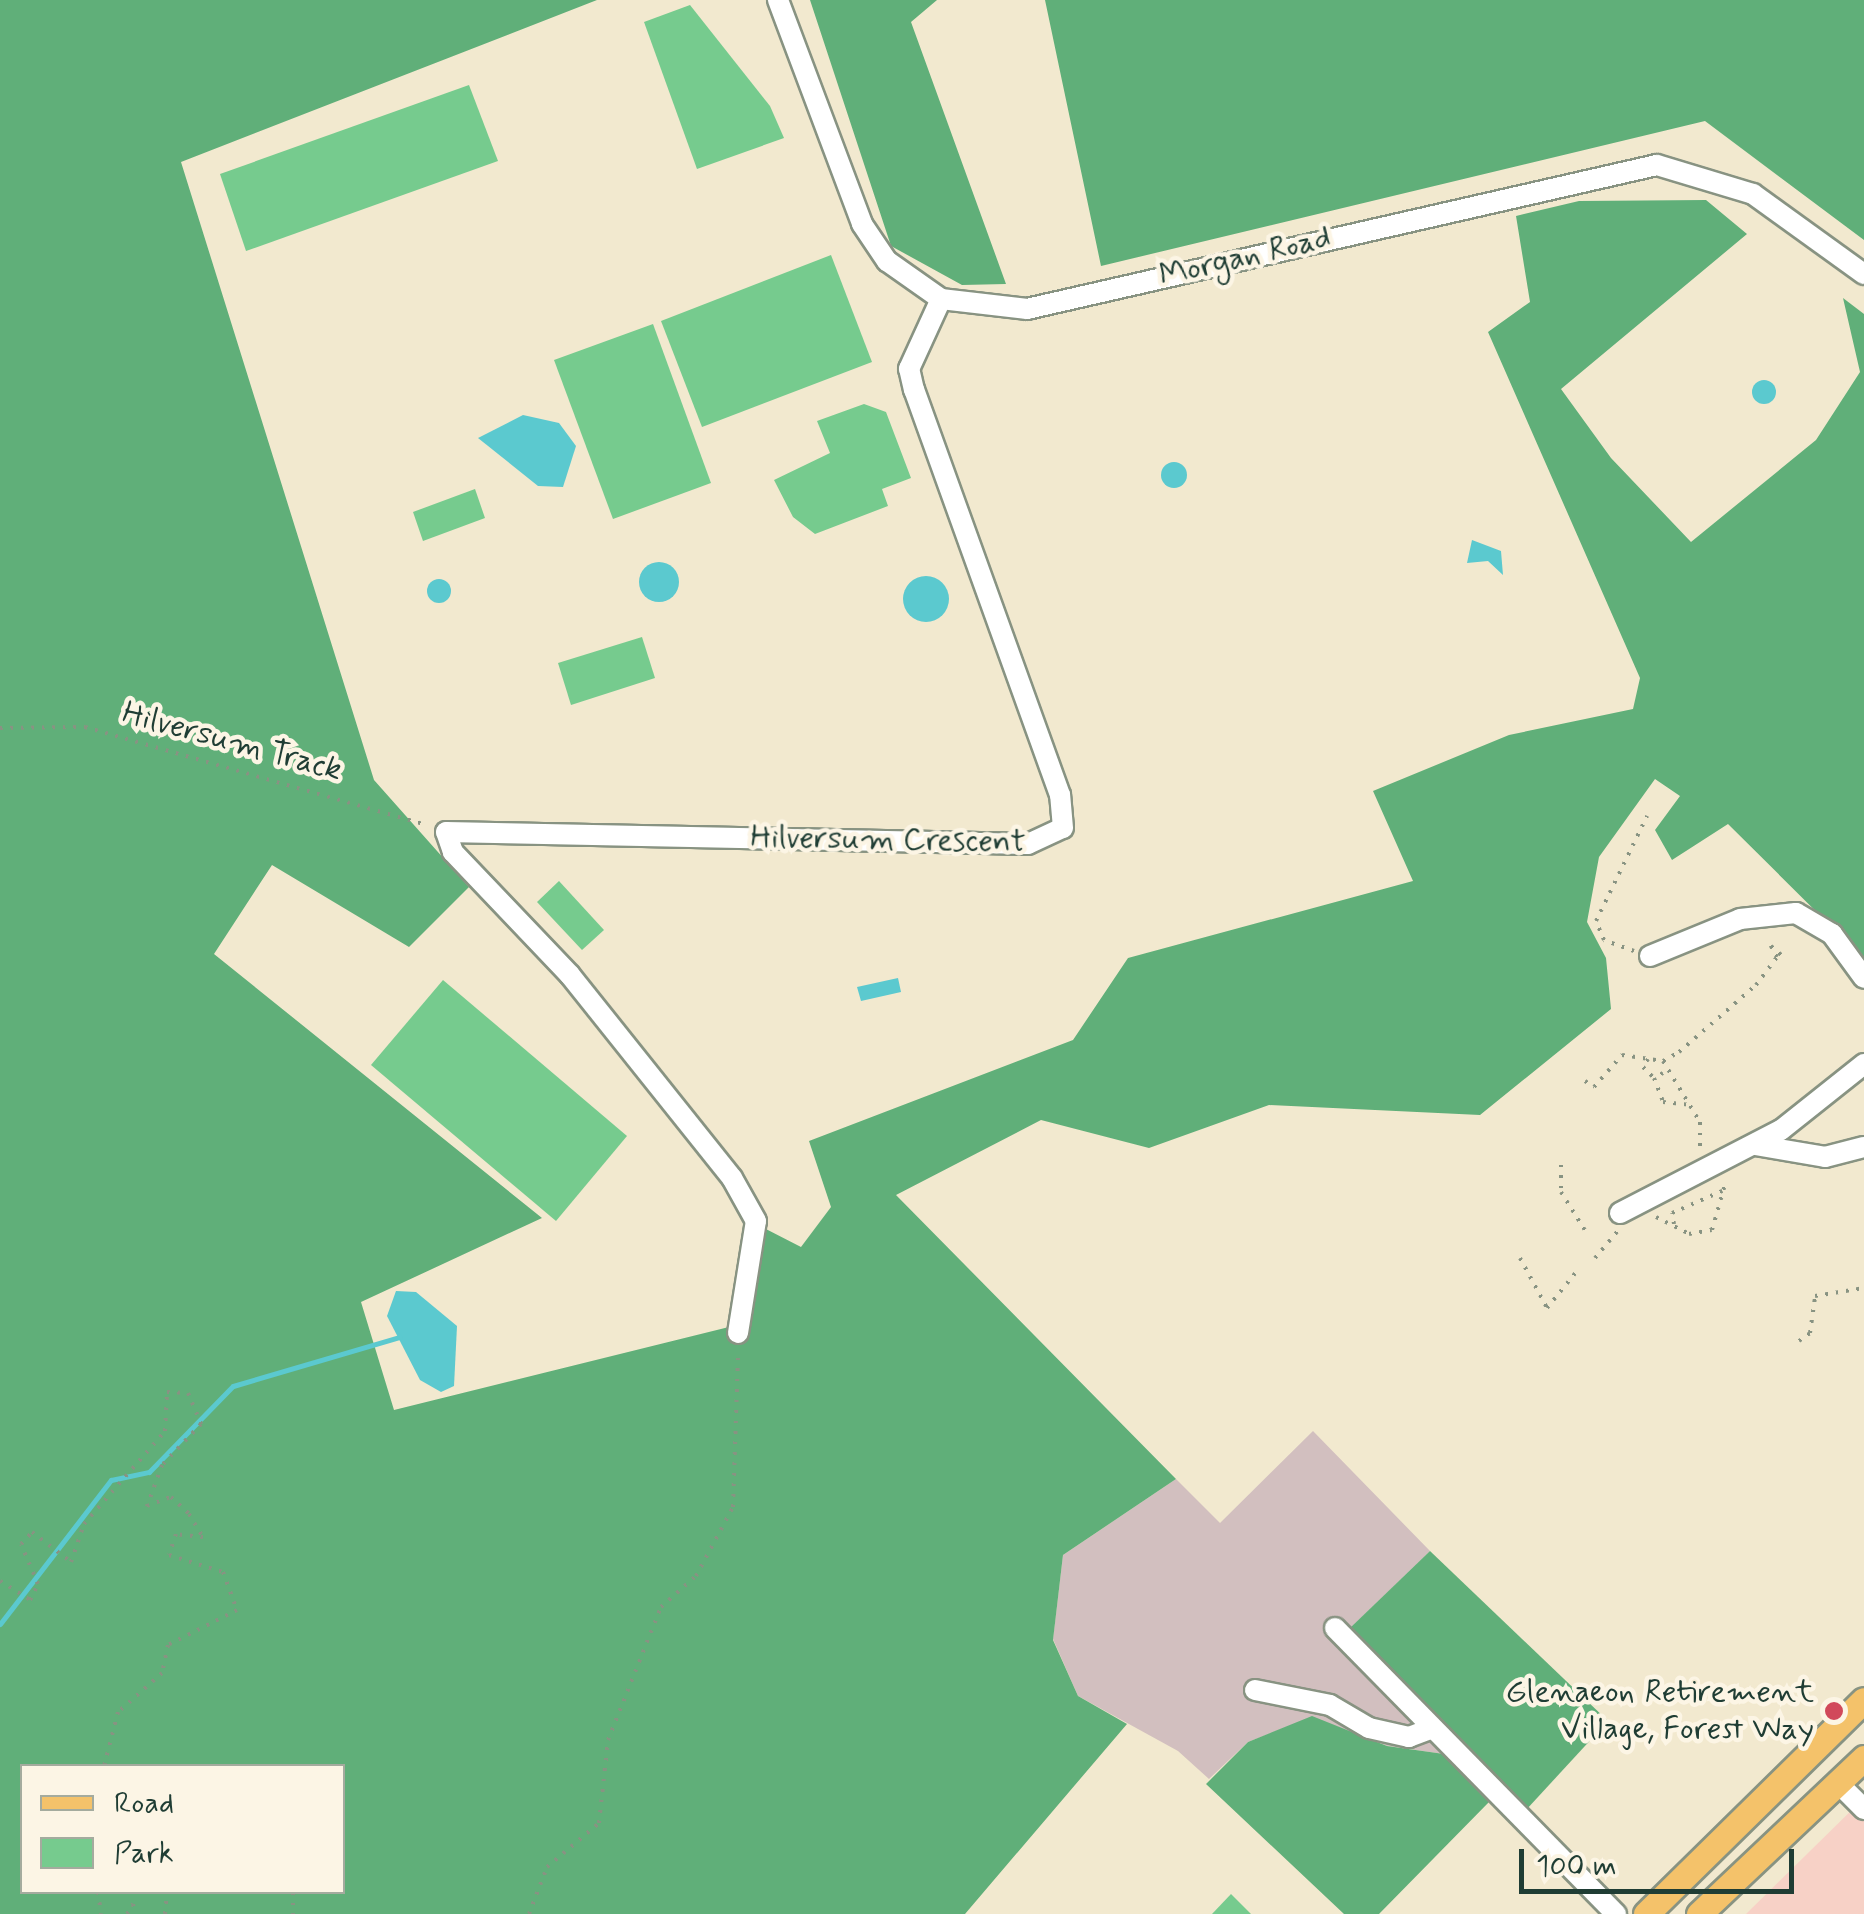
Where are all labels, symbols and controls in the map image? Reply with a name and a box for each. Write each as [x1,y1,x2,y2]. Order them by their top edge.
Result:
street label: Morgan Road [1155,219,1335,295]
street label: Hilversum Track [118,694,346,790]
street label: Hilversum Crescent [750,818,1026,862]
place label: Glenaeon Retirement Village, Forest Way [1505,1674,1814,1749]
marker: Glenaeon Retirement Village, Forest Way [1823,1700,1845,1722]
legend [20,1764,345,1894]
text: Road [114,1784,174,1823]
scale bar [1524,1829,1799,1891]
text: Park [114,1834,174,1873]
text: 100 m [1536,1847,1617,1886]

